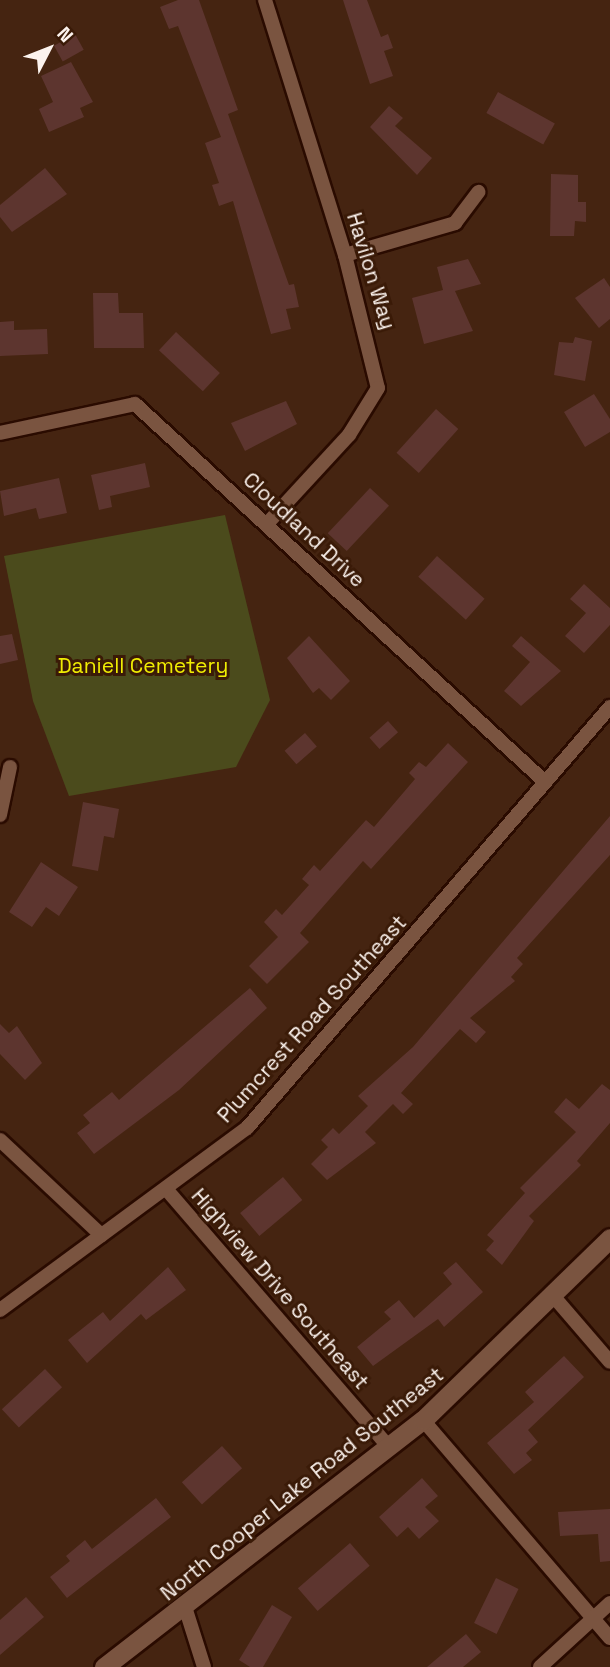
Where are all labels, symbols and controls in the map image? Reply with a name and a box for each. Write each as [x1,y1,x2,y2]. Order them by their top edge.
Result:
north arrow [14,14,84,84]
text: N [51,22,79,48]
street label: Havilon Way [341,209,401,333]
street label: Cloudland Drive [238,467,370,593]
park label: Daniell Cemetery [58,653,228,679]
street label: Plumcrest Road Southeast [212,910,412,1128]
street label: Highview Drive Southeast [186,1183,374,1395]
street label: North Cooper Lake Road Southeast [155,1362,449,1606]

